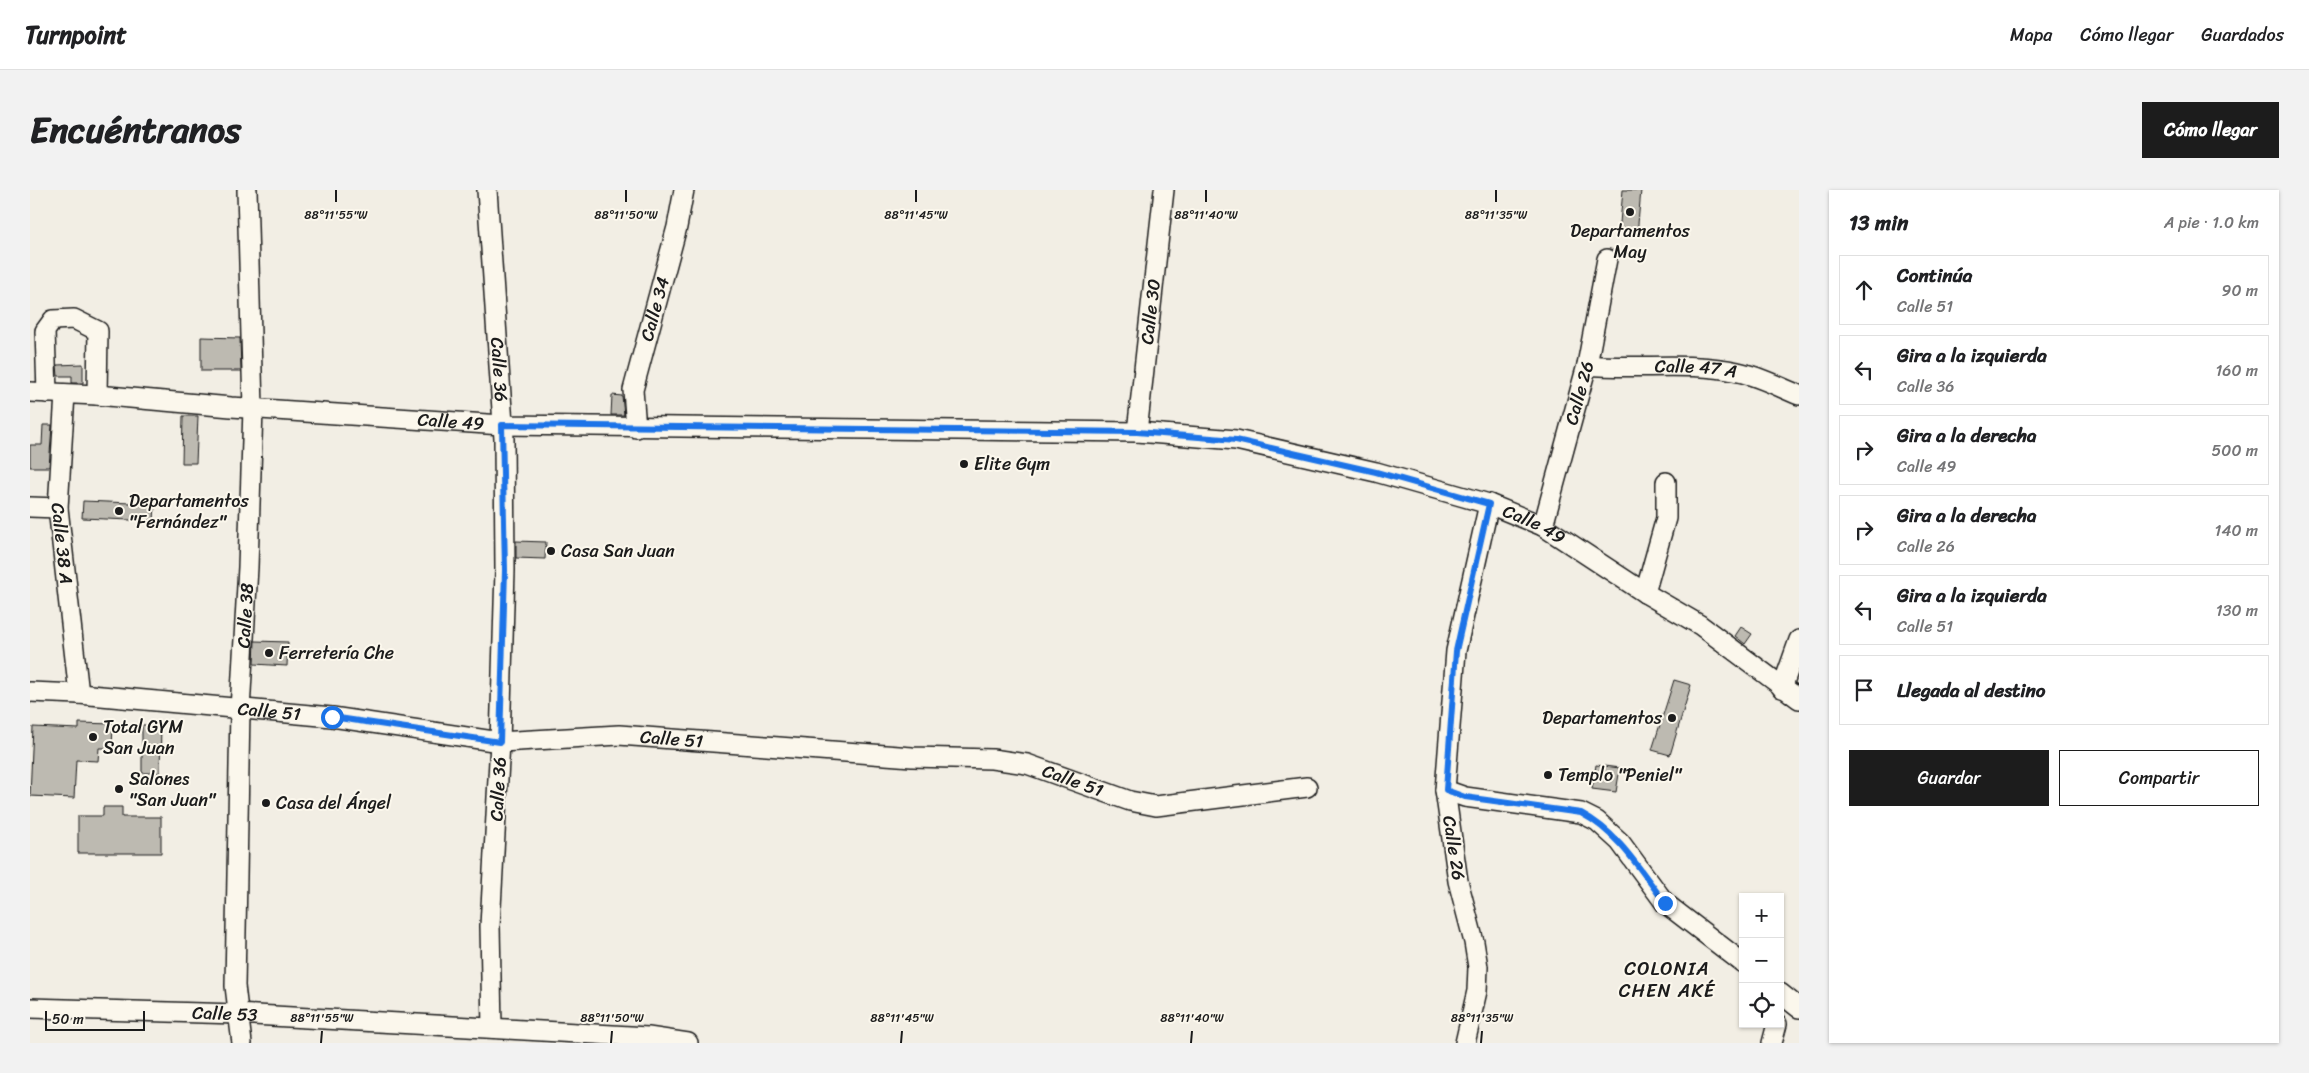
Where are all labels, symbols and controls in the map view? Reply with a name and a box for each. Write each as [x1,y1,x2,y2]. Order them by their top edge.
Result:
text: Turnpoint [25,14,127,56]
text: Mapa [2010,19,2052,51]
text: Cómo llegar [2080,19,2173,51]
text: Guardados [2201,19,2284,51]
text: Encuéntranos [30,99,241,161]
button: Cómo llegar [2142,102,2279,158]
text: 88°11'55"W [304,204,368,226]
text: 88°11'50"W [594,204,658,226]
text: 88°11'45"W [884,204,948,226]
text: 88°11'40"W [1174,204,1239,226]
text: 88°11'35"W [1465,204,1528,226]
text: 13 min [1849,204,1908,242]
marker: Departamentos May [1624,206,1636,218]
text: A pie · 1.0 km [2164,208,2259,237]
place label: Departamentos May [1570,215,1691,268]
text: Continúa [1897,259,1972,292]
street label: Calle 34 [631,273,679,345]
icon: ahead [1850,276,1878,304]
text: 90 m [2222,276,2258,305]
street label: Calle 30 [1131,277,1170,346]
text: Calle 51 [1897,292,1953,321]
street label: Calle 36 [481,336,517,403]
text: Gira a la izquierda [1897,339,2047,372]
street label: Calle 47 A [1654,350,1740,387]
icon: left [1850,356,1878,384]
text: 160 m [2215,356,2258,385]
street label: Calle 26 [1555,357,1603,429]
text: Calle 36 [1897,372,1954,401]
street label: Calle 49 [417,403,485,440]
text: Gira a la derecha [1897,419,2036,452]
icon: right [1850,436,1878,464]
text: 500 m [2212,436,2258,465]
place label: Elite Gym [974,448,1050,480]
text: Calle 49 [1897,452,1956,481]
marker: Elite Gym [958,458,970,470]
place label: Departamentos "Fernández" [129,485,249,538]
street label: Calle 49 [1498,495,1572,553]
text: Gira a la derecha [1897,499,2036,532]
street label: Calle 38 A [42,501,83,586]
marker: Departamentos "Fernández" [113,505,125,517]
icon: right [1850,516,1878,544]
text: 140 m [2215,516,2258,545]
text: Calle 26 [1897,532,1955,561]
place label: Casa San Juan [561,535,675,567]
marker: Casa San Juan [545,545,557,557]
text: Gira a la izquierda [1897,579,2047,612]
street label: Calle 38 [227,582,263,649]
icon: left [1850,596,1878,624]
text: 130 m [2216,596,2258,625]
text: Calle 51 [1897,612,1953,641]
place label: Ferretería Che [279,637,394,669]
marker: Ferretería Che [263,647,275,659]
text: Llegada al destino [1897,674,2046,707]
icon: arrive [1850,676,1878,704]
street label: Calle 51 [236,692,302,730]
place label: Departamentos [1542,702,1663,734]
route start [321,706,344,729]
place label: Total GYM San Juan [103,711,183,764]
marker: Departamentos [1666,712,1678,724]
street label: Calle 51 [639,721,705,757]
marker: Total GYM San Juan [87,731,99,743]
button: Guardar [1849,750,2049,806]
button: Compartir [2059,750,2259,806]
street label: Calle 51 [1038,755,1108,806]
street label: Calle 36 [480,756,516,822]
place label: Templo "Peniel" [1558,759,1683,791]
place label: Salones "San Juan" [129,763,217,816]
marker: Templo "Peniel" [1542,769,1554,781]
marker: Salones "San Juan" [113,783,125,795]
place label: Casa del Ángel [276,787,392,819]
marker: Casa del Ángel [260,797,272,809]
street label: Calle 26 [1433,813,1475,883]
route end [1654,892,1677,915]
map controls [1739,893,1784,1028]
button: + [1739,893,1784,938]
button: − [1739,938,1784,983]
district label: COLONIA CHEN AKÉ [1619,952,1716,1007]
button: locate [1739,983,1784,1028]
street label: Calle 53 [192,997,259,1031]
text: 50 m [52,1007,84,1032]
text: 88°11'55"W [290,1007,354,1029]
text: 88°11'50"W [580,1007,644,1029]
text: 88°11'45"W [870,1007,934,1029]
text: 88°11'40"W [1160,1007,1225,1029]
text: 88°11'35"W [1451,1007,1514,1029]
scale bar [45,1008,145,1031]

